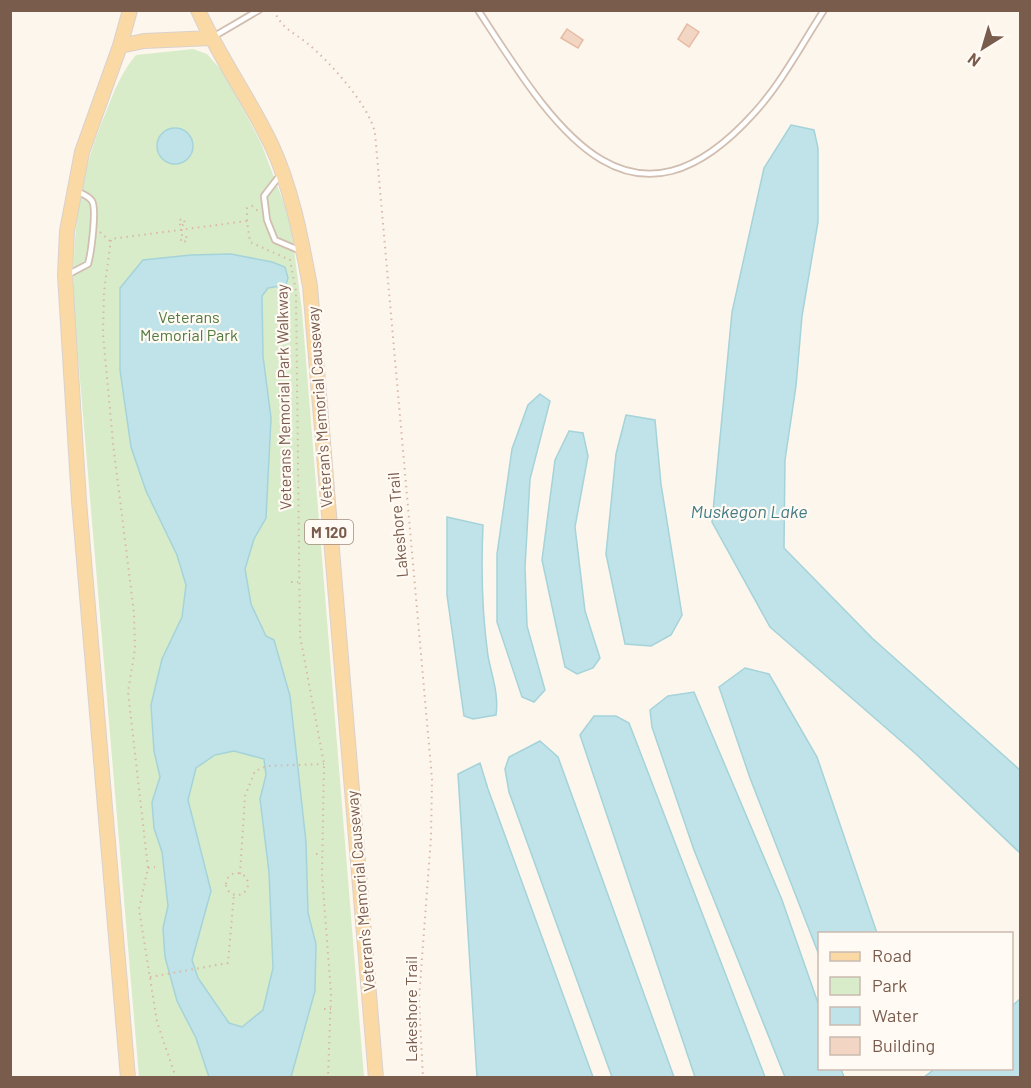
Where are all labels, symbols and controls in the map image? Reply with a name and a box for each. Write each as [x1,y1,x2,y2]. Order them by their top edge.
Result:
north arrow [953,18,1013,78]
text: N [964,50,984,71]
street label: Veterans Memorial Park Walkway [272,283,294,510]
street label: Veteran's Memorial Causeway [302,305,336,508]
park label: Veterans Memorial Park [140,307,238,344]
street label: Lakeshore Trail [383,471,411,579]
water label: Muskegon Lake [691,500,807,522]
road number: M 120 [305,520,353,544]
street label: Veteran's Memorial Causeway [342,789,378,992]
legend [818,932,1013,1070]
text: Road [872,944,912,966]
street label: Lakeshore Trail [401,956,420,1062]
text: Park [872,974,907,996]
text: Water [872,1004,919,1026]
text: Building [872,1034,935,1056]

